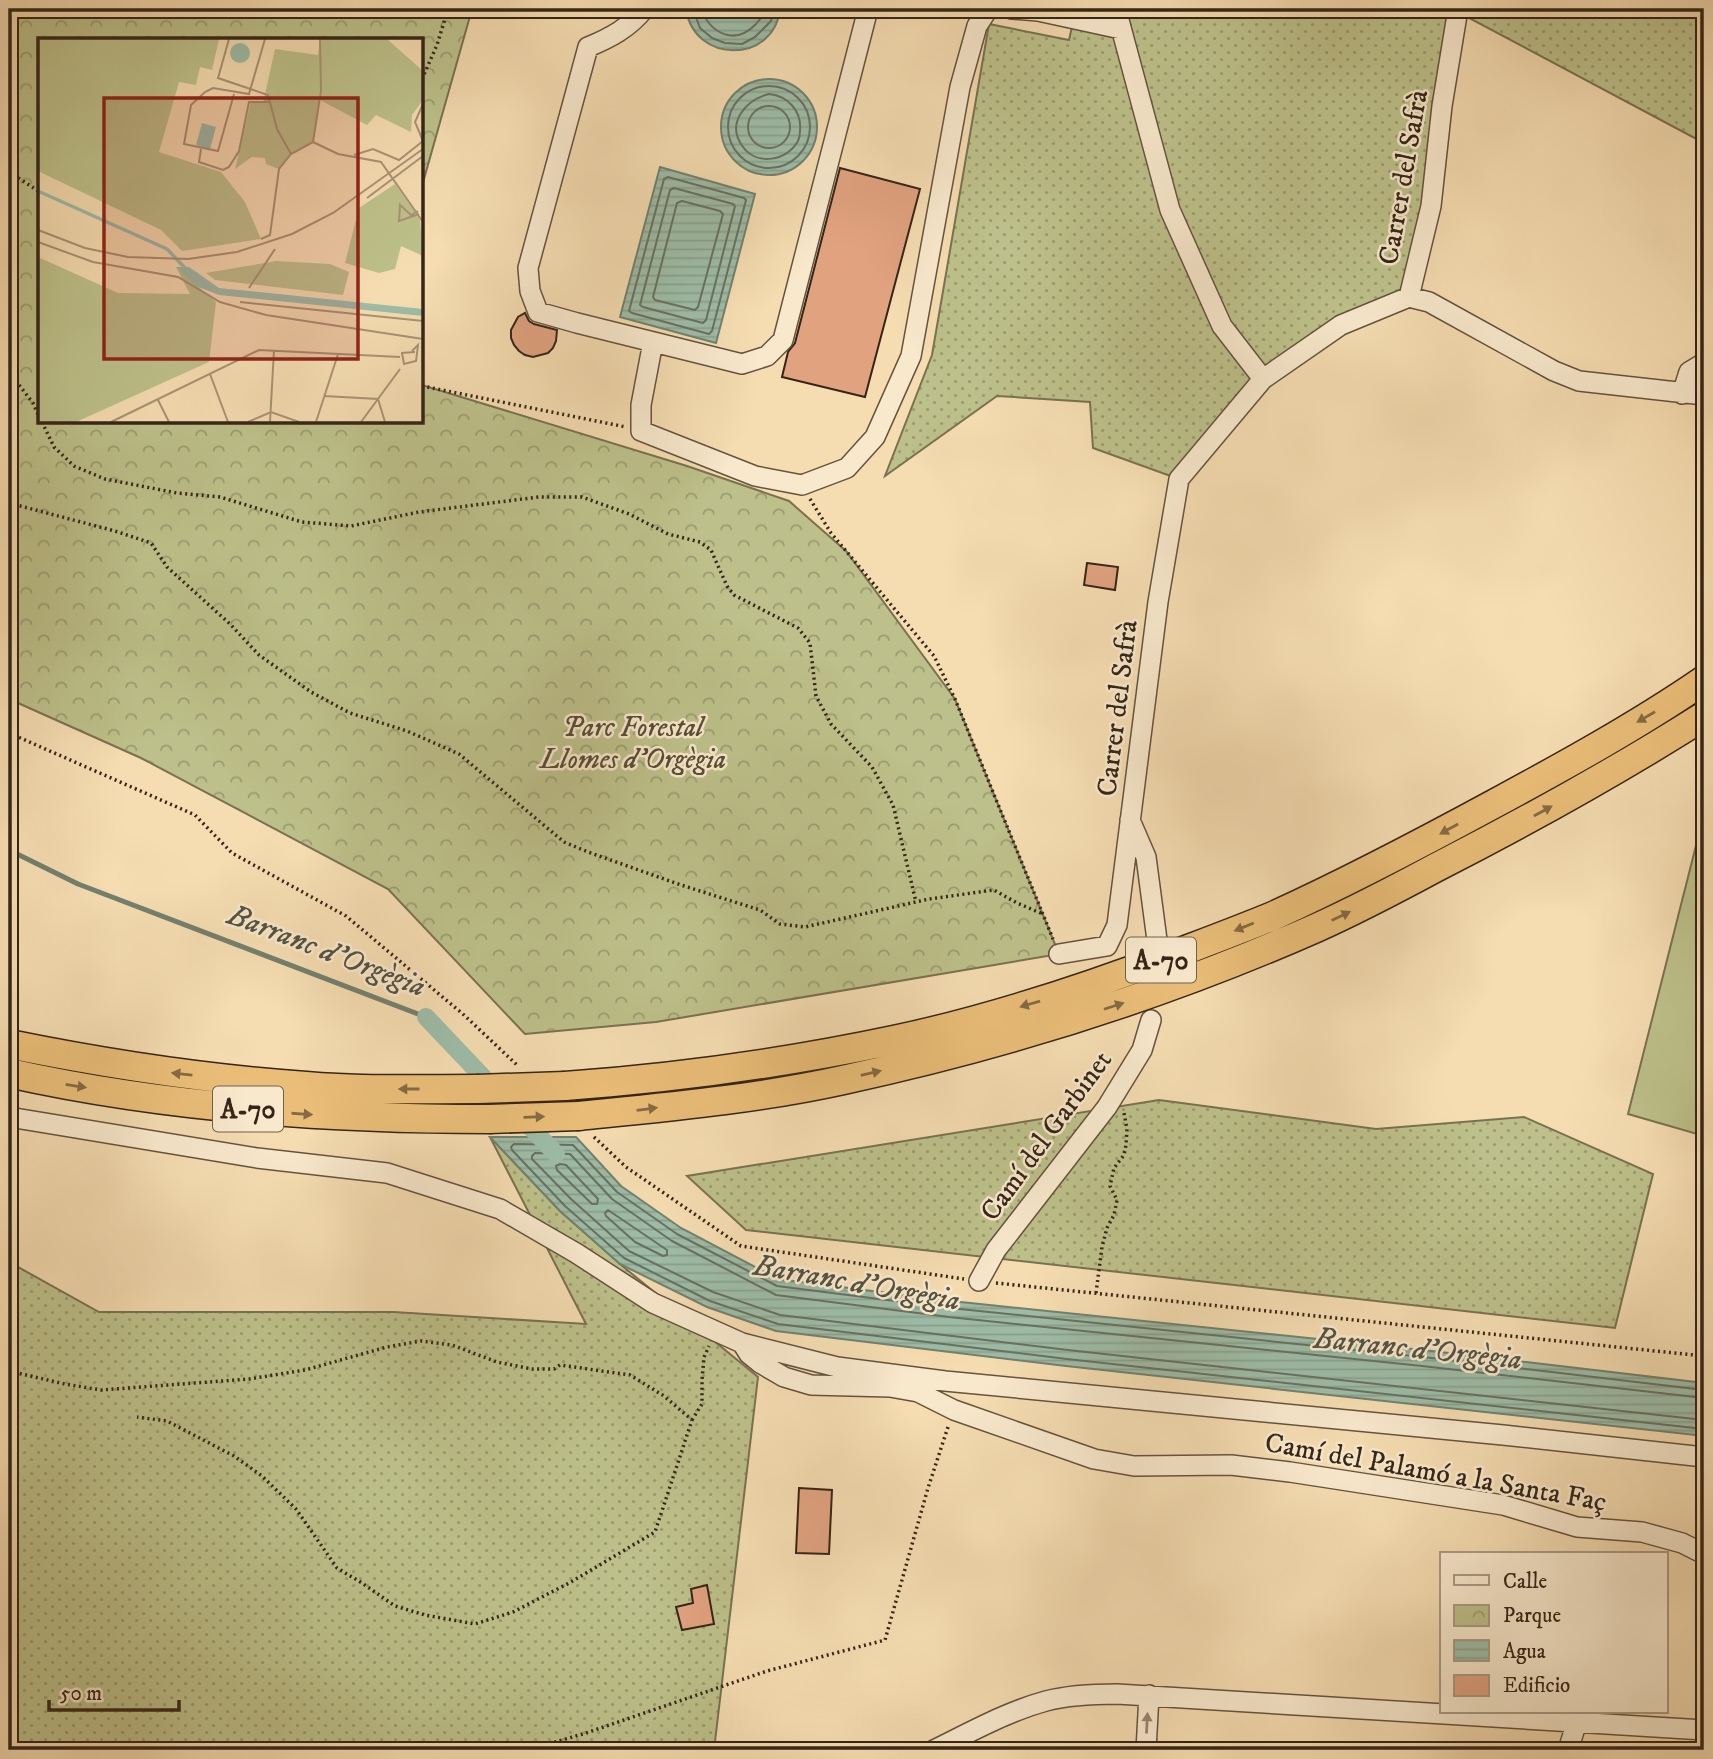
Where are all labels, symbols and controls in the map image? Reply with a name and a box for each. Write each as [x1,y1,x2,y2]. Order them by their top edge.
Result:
inset map [38,38,424,424]
street label: Carrer del Safrà [1371,87,1436,268]
street label: Carrer del Safrà [1089,618,1146,798]
park label: Parc Forestal Llomes d'Orgègia [538,710,726,777]
one-way arrow [1637,710,1656,723]
one-way arrow [1533,805,1553,817]
one-way arrow [1439,823,1458,835]
water label: Barranc d'Orgègia [222,896,430,1006]
one-way arrow [1331,910,1351,921]
one-way arrow [1233,922,1254,933]
road number: A-70 [1126,937,1196,982]
one-way arrow [1019,1000,1040,1010]
one-way arrow [1104,1000,1125,1011]
street label: Camí del Garbinet [973,1044,1120,1228]
one-way arrow [860,1067,882,1078]
one-way arrow [171,1068,193,1079]
one-way arrow [65,1081,87,1092]
one-way arrow [398,1083,420,1095]
road number: A-70 [213,1086,283,1132]
one-way arrow [636,1103,658,1114]
one-way arrow [291,1108,313,1119]
one-way arrow [523,1112,545,1123]
water label: Barranc d'Orgègia [750,1247,963,1320]
water label: Barranc d'Orgègia [1311,1320,1524,1379]
street label: Camí del Palamó a la Santa Faç [1262,1425,1609,1520]
legend [1440,1552,1668,1714]
text: Calle [1503,1569,1547,1595]
text: Parque [1503,1603,1561,1629]
text: Agua [1503,1639,1546,1665]
scale bar [49,1668,178,1712]
text: Edificio [1503,1673,1570,1699]
text: 50 m [60,1681,102,1707]
one-way arrow [1142,1711,1153,1733]

